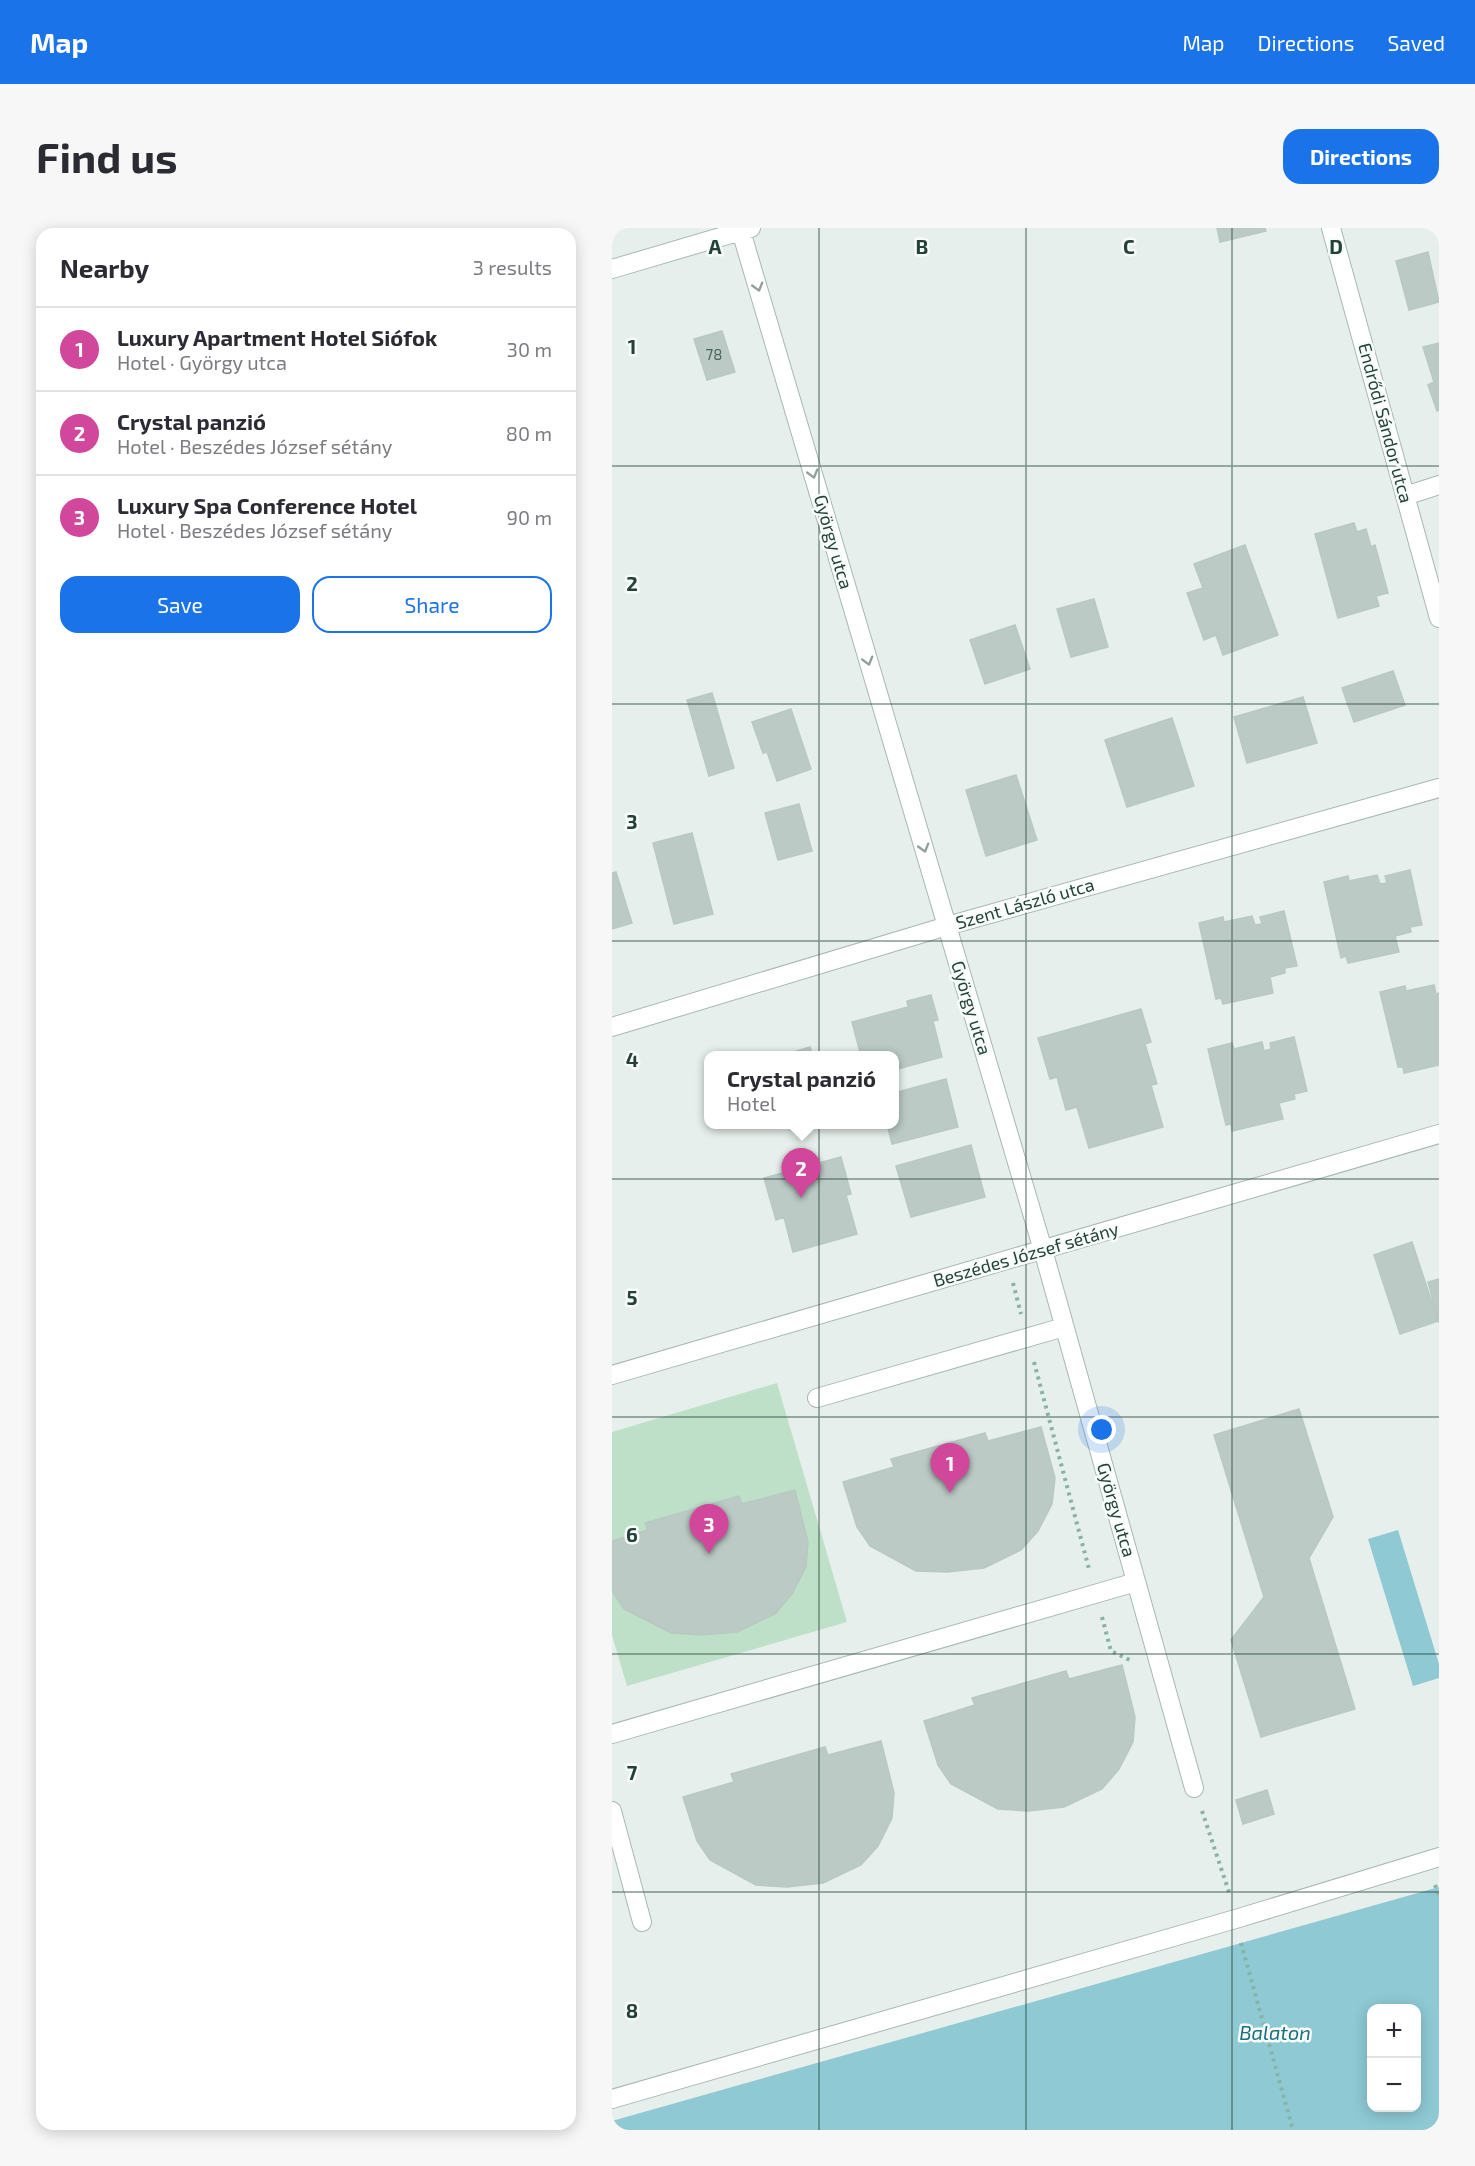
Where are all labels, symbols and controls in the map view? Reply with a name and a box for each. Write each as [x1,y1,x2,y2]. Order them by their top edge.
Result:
text: Map [30,25,88,59]
text: Map [1182,30,1225,55]
text: Directions [1258,30,1354,55]
text: Saved [1387,30,1445,55]
button: Directions [1283,129,1439,184]
text: Find us [36,131,178,181]
text: A [708,234,722,258]
text: B [916,234,928,258]
text: C [1123,234,1135,258]
text: D [1329,234,1343,258]
text: Nearby [60,252,149,283]
text: 3 results [473,255,552,279]
one-way arrow [751,281,763,292]
text: Luxury Apartment Hotel Siófok [117,324,437,350]
text: 1 [628,334,636,358]
text: 1 [75,337,84,361]
text: 30 m [507,337,552,361]
street label: Endrődi Sándor utca [1354,340,1418,505]
house number: 78 [706,345,722,363]
text: Hotel · György utca [117,350,287,374]
text: Crystal panzió [117,408,266,434]
text: 2 [74,421,85,445]
text: 80 m [506,421,552,445]
text: Hotel · Beszédes József sétány [117,434,392,458]
one-way arrow [806,468,818,479]
text: Luxury Spa Conference Hotel [117,492,417,518]
street label: György utca [810,492,858,591]
text: 3 [74,505,85,529]
text: 90 m [507,505,552,529]
text: Hotel · Beszédes József sétány [117,518,392,542]
text: 2 [626,571,638,595]
button: Save [60,576,300,633]
button: Share [312,576,552,633]
one-way arrow [861,655,873,666]
text: 3 [626,809,638,833]
one-way arrow [917,842,929,853]
street label: Szent László utca [953,873,1097,933]
street label: György utca [947,958,997,1057]
text: 4 [626,1047,639,1071]
popup [704,1051,899,1129]
text: Crystal panzió [727,1065,876,1091]
text: Hotel [727,1091,776,1115]
pin: 2 [782,1148,820,1198]
street label: Beszédes József sétány [930,1217,1121,1291]
text: 5 [626,1285,638,1309]
your location [1087,1415,1116,1444]
pin: 1 [930,1444,970,1493]
street label: György utca [1093,1460,1141,1559]
pin: 3 [690,1504,728,1554]
text: 6 [626,1522,638,1546]
text: 7 [627,1760,638,1784]
text: 8 [626,1998,638,2022]
map controls [1367,2004,1421,2112]
button: + [1367,2004,1421,2058]
water label: Balaton [1239,2020,1311,2044]
button: − [1367,2058,1421,2112]

